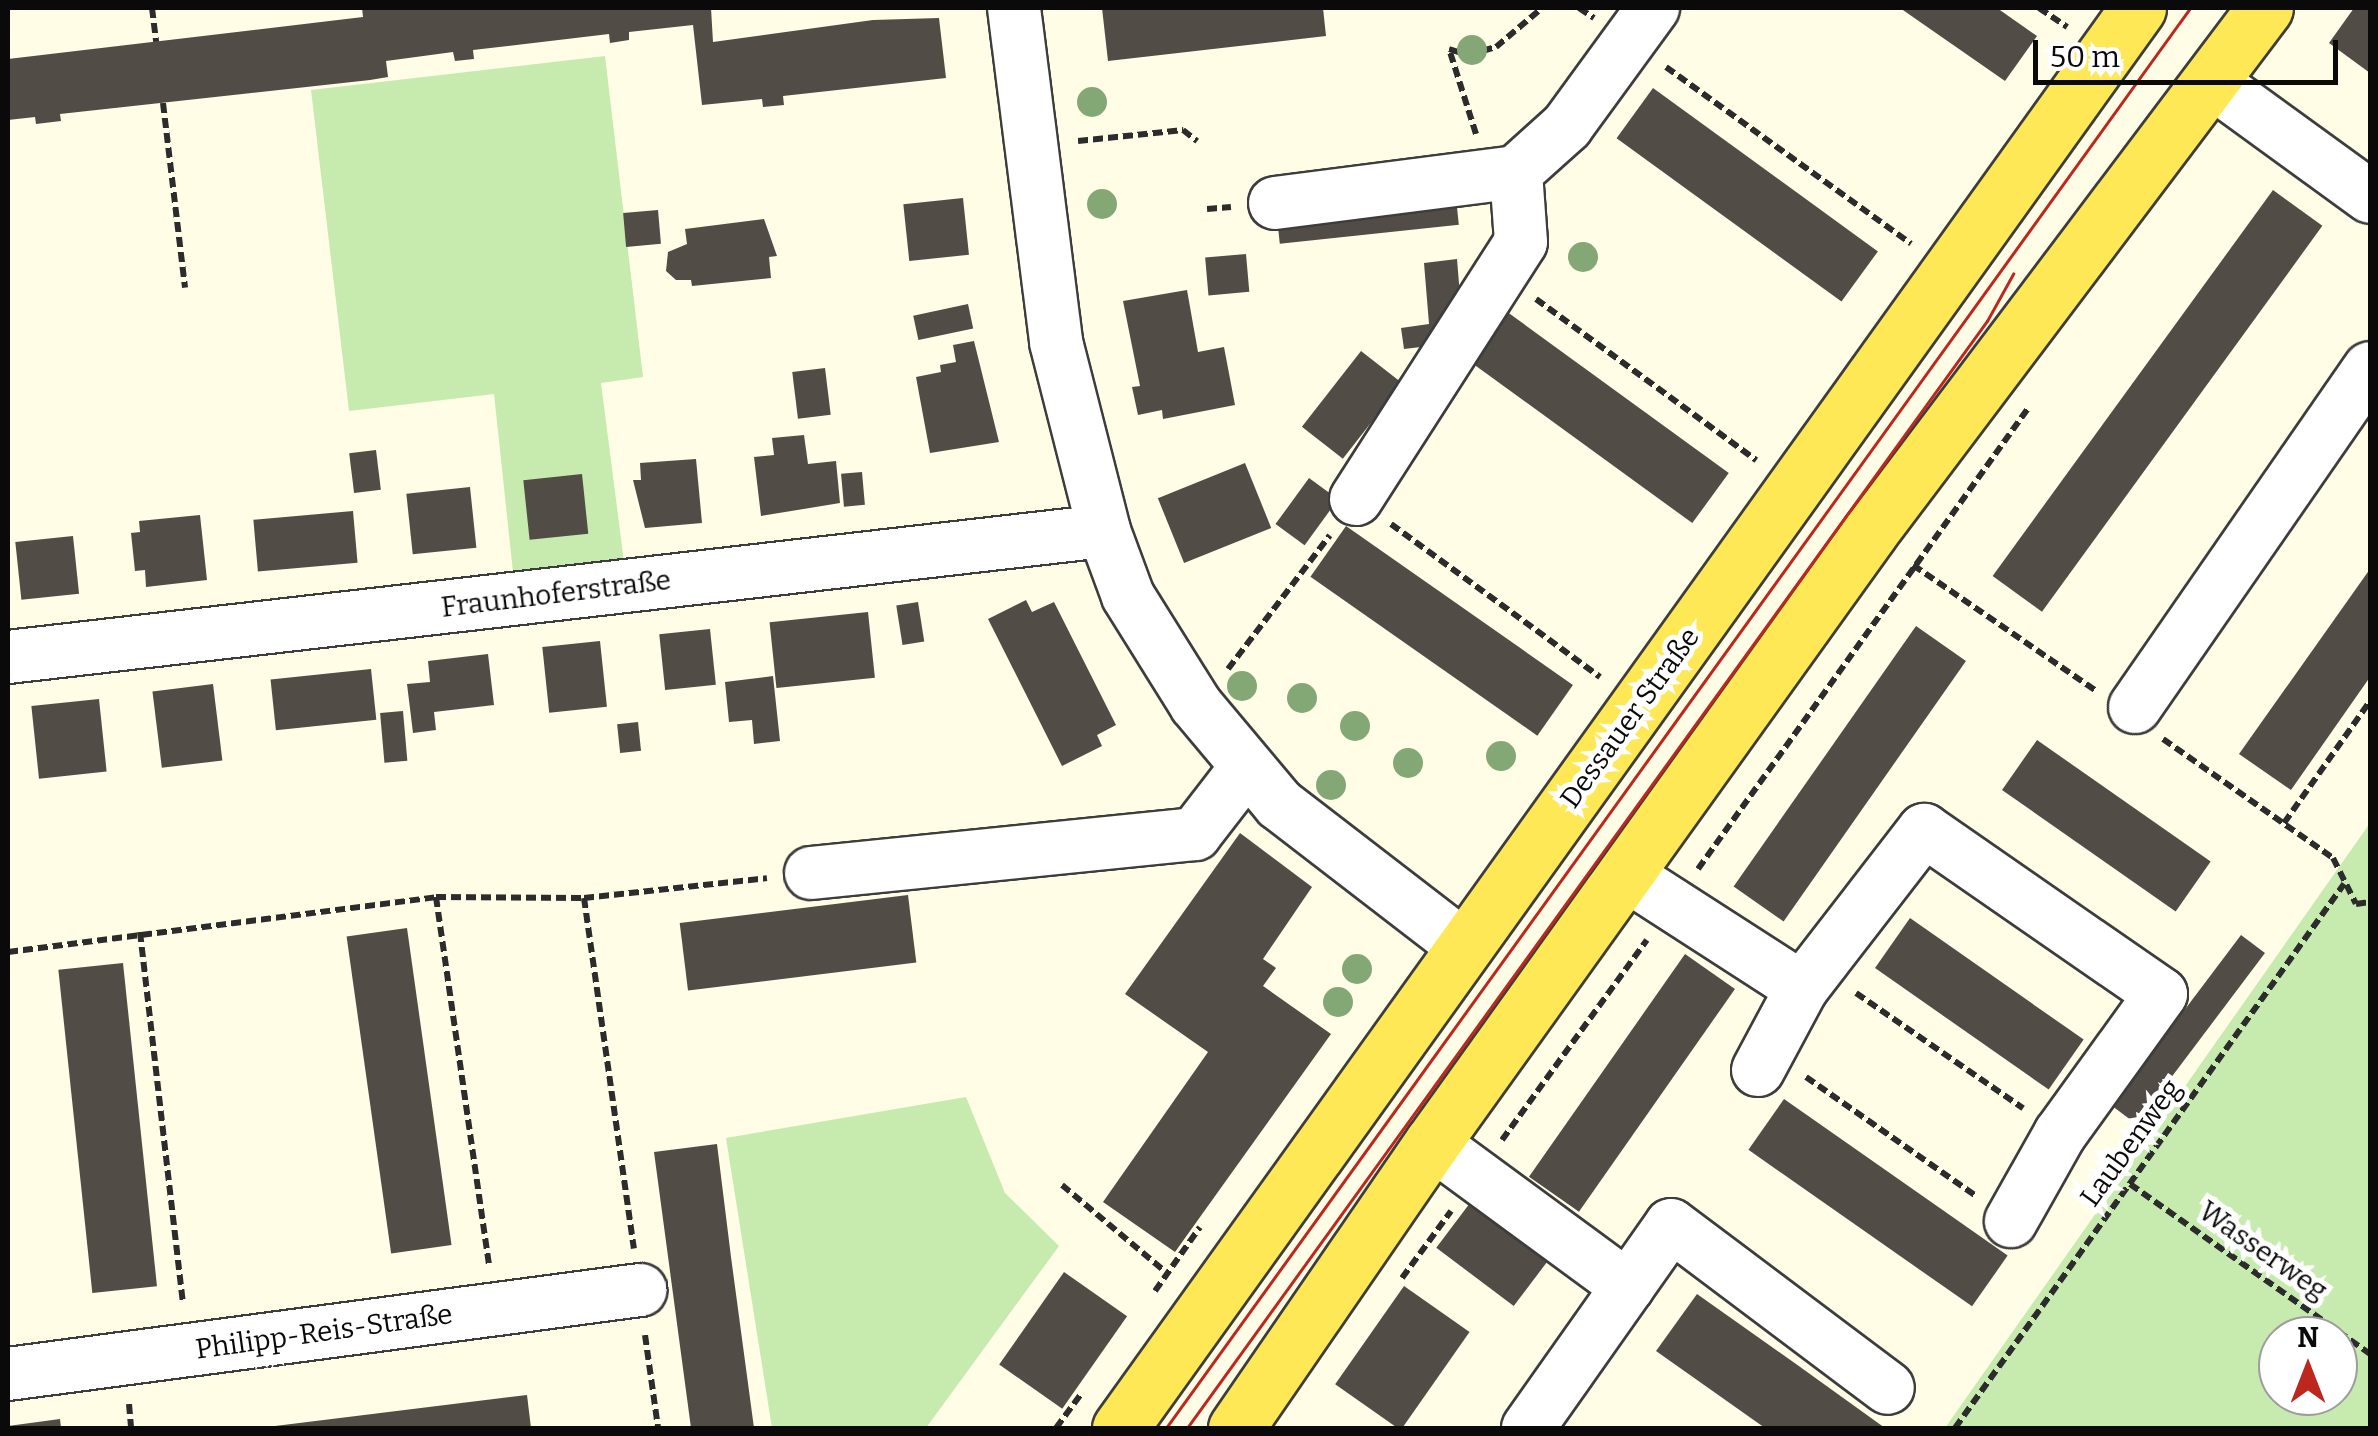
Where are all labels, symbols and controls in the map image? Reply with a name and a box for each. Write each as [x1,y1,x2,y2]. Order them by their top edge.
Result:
scale bar [2038,20,2343,82]
text: 50 m [2050,39,2120,75]
street label: Fraunhoferstraße [439,563,673,625]
street label: Dessauer Straße [1553,621,1707,815]
street label: Laubenweg [2074,1073,2188,1213]
street label: Wasserweg [2192,1194,2334,1308]
street label: Philipp-Reis-Straße [193,1297,455,1367]
north arrow [2258,1316,2358,1416]
text: N [2297,1321,2319,1354]

